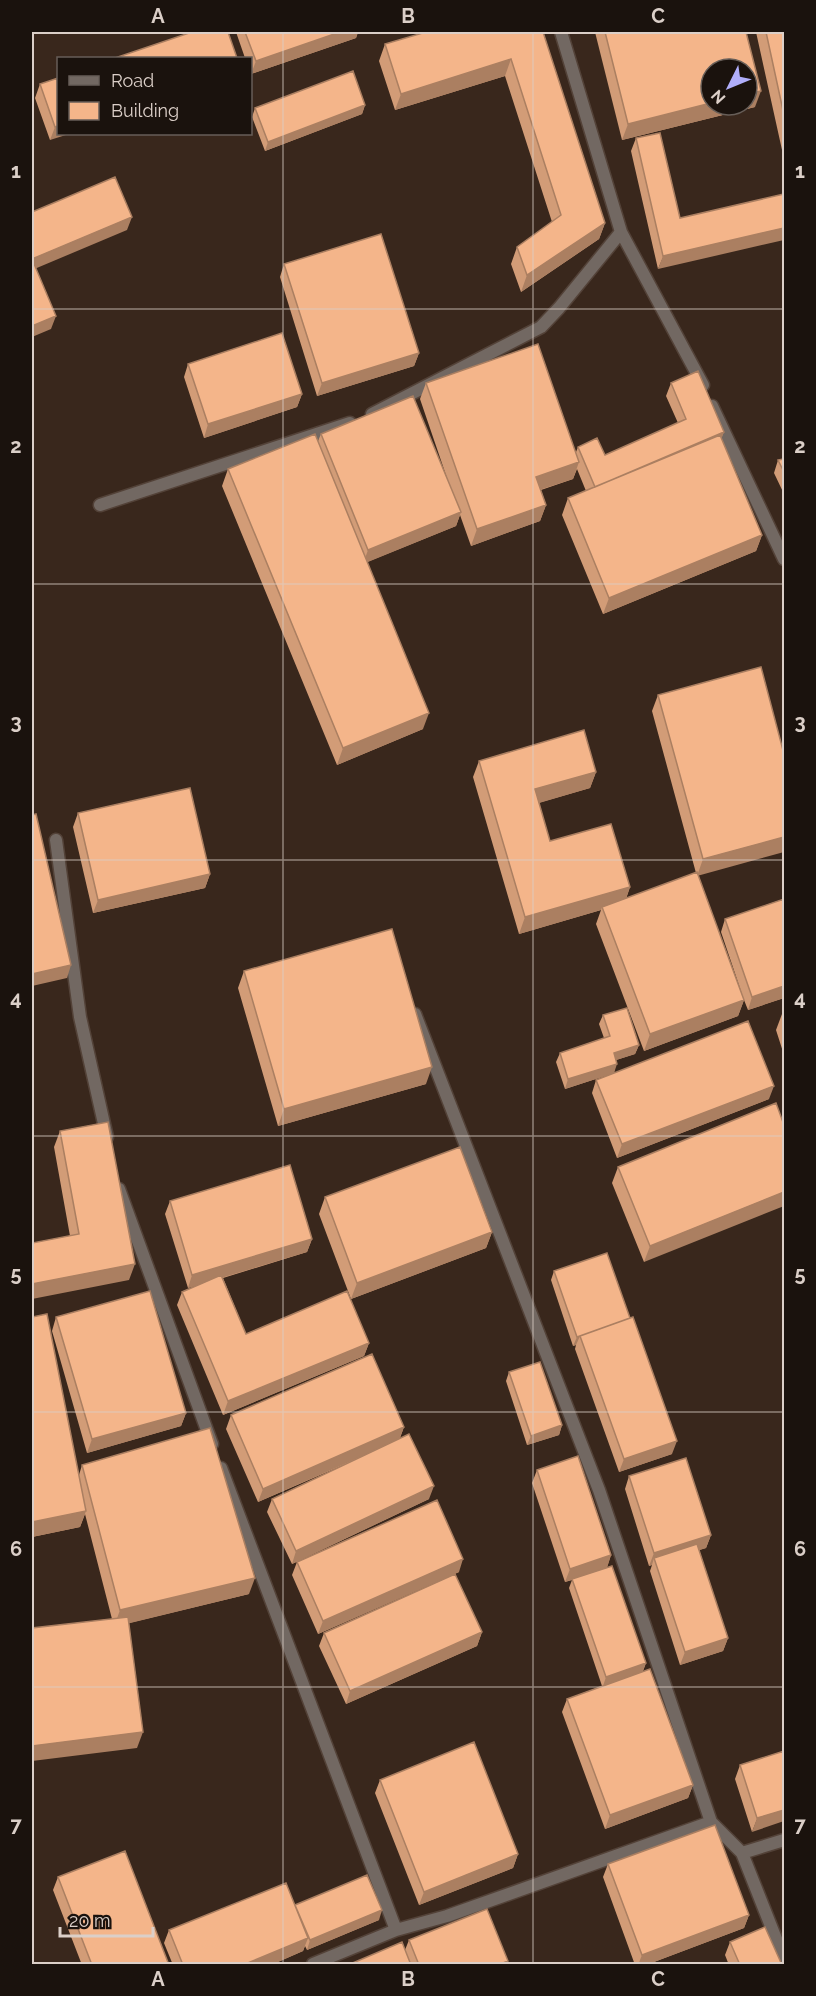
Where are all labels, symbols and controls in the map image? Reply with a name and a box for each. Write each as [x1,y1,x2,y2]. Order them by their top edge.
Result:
text: A [151,4,165,28]
text: B [401,4,415,28]
text: C [651,4,665,28]
legend [57,57,252,135]
north arrow [699,57,759,117]
text: Road [111,70,154,91]
text: N [707,86,730,108]
text: Building [111,100,179,121]
text: 1 [11,159,21,183]
text: 1 [795,159,805,183]
text: 2 [10,434,22,458]
text: 2 [794,434,806,458]
text: 3 [10,710,22,734]
text: 3 [794,710,806,734]
text: 4 [10,986,22,1010]
text: 4 [794,986,806,1010]
text: 5 [10,1262,22,1286]
text: 5 [794,1262,806,1286]
text: 6 [10,1537,22,1561]
text: 6 [794,1537,806,1561]
text: 7 [10,1813,22,1837]
text: 7 [794,1813,806,1837]
scale bar [60,1900,153,1938]
text: 20 m [69,1910,111,1931]
text: A [151,1967,165,1991]
text: B [401,1967,415,1991]
text: C [651,1967,665,1991]

